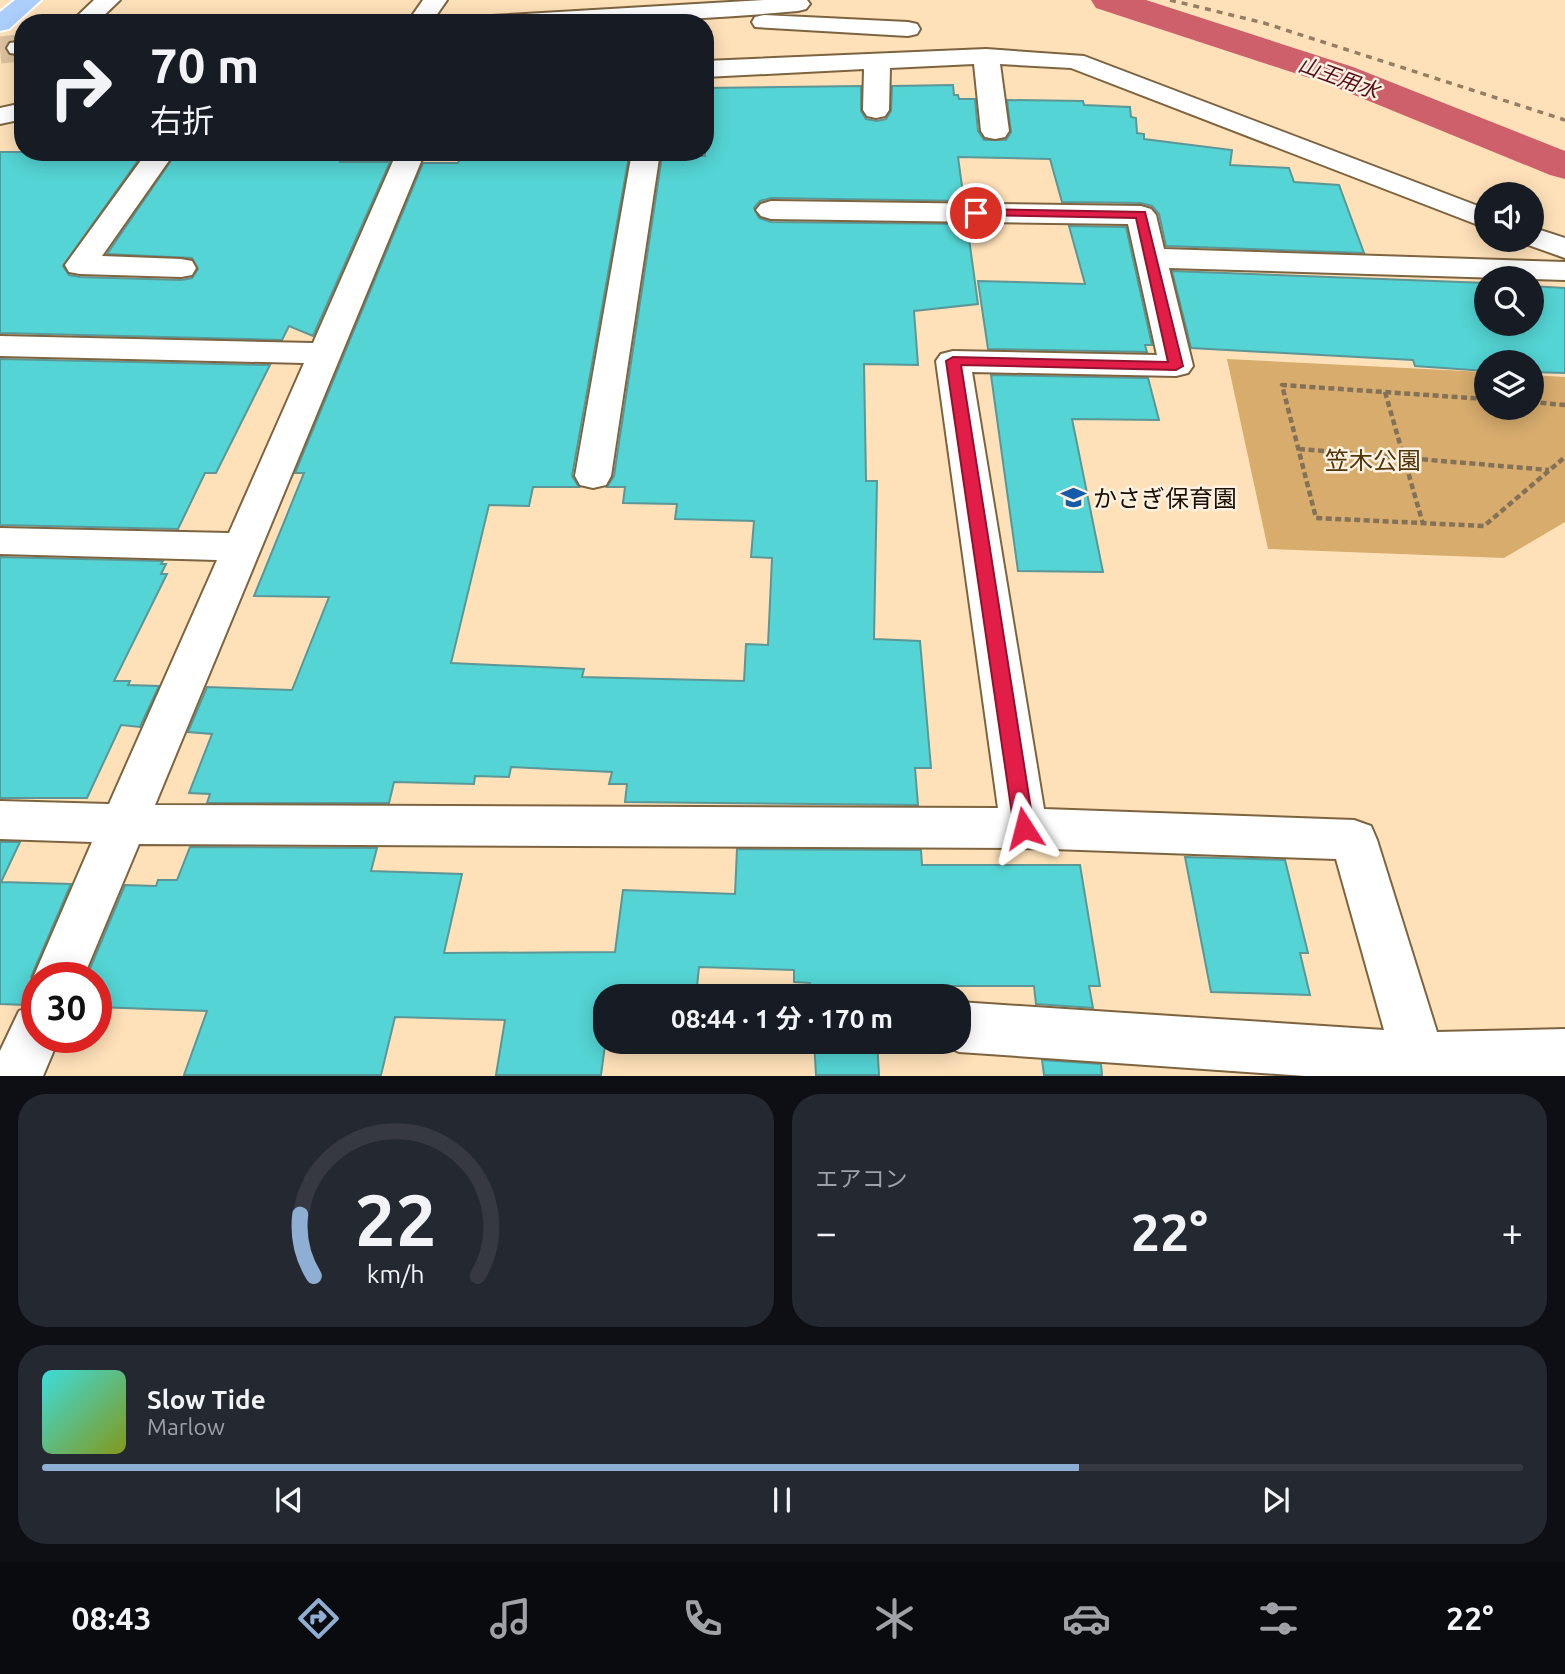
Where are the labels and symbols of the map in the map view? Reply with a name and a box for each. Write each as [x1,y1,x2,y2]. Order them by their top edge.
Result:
water label: 山王用水 [1295,51,1384,103]
pin [946,183,1006,243]
park label: 笠木公園 [1325,447,1421,474]
school or university icon: かさぎ保育園 [1059,484,1087,512]
place label: かさぎ保育園 [1093,485,1237,512]
position arrow [987,791,1061,865]
speed limit sign: 30 [21,962,112,1053]

